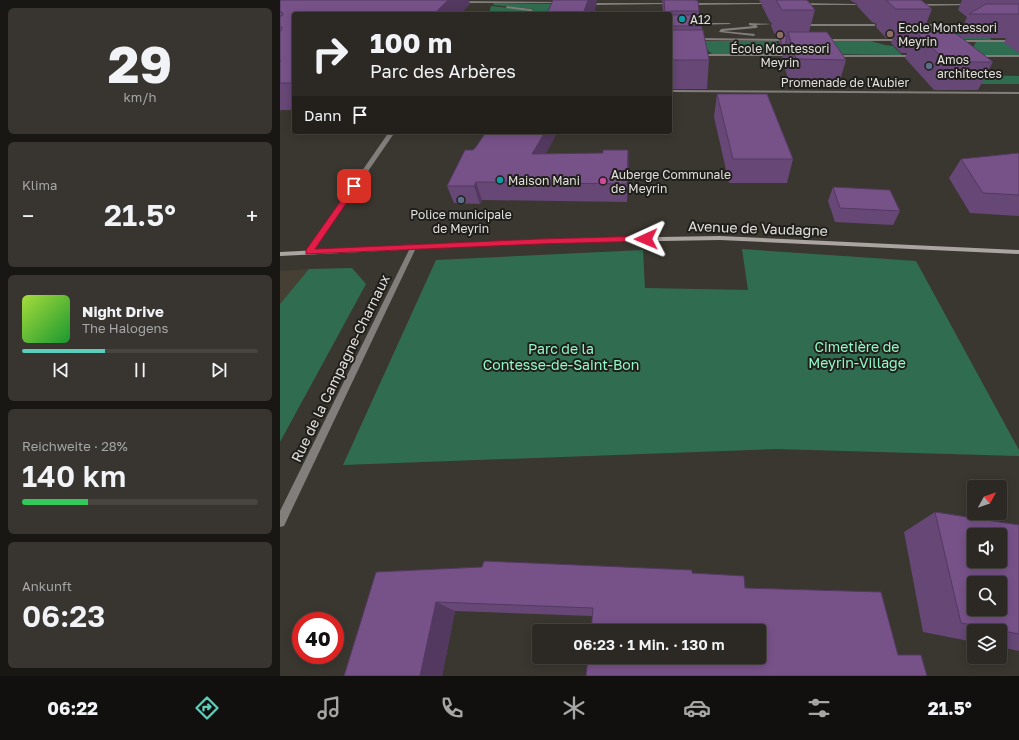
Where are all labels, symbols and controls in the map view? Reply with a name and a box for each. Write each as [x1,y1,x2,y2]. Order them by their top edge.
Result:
place label: A12 [690,12,711,27]
marker: A12 [677,14,687,24]
place label: Ecole Montessori Meyrin [898,20,997,49]
text: 100 m [370,26,452,59]
icon: right [304,28,356,80]
marker: Ecole Montessori Meyrin [885,29,895,39]
marker: École Montessori Meyrin [775,30,785,40]
text: 29 [108,32,172,94]
place label: École Montessori Meyrin [731,41,829,70]
place label: Amos architectes [937,52,1002,81]
text: Parc des Arbères [370,60,516,82]
marker: Amos architectes [924,61,934,71]
street label: Promenade de l'Aubier [781,75,910,90]
text: km/h [123,89,157,105]
icon: arrive [349,104,371,126]
text: Dann [304,106,341,124]
place label: Auberge Communale de Meyrin [611,167,731,196]
pin [337,169,371,203]
place label: Maison Mani [508,173,580,188]
icon: arrive [343,175,365,197]
marker: Maison Mani [495,175,505,185]
marker: Auberge Communale de Meyrin [598,176,608,186]
text: Klima [22,177,57,193]
marker: Police municipale de Meyrin [456,195,466,205]
text: 21.5° [104,197,176,233]
text: − [22,202,34,229]
text: + [246,202,258,229]
place label: Police municipale de Meyrin [410,207,512,236]
street label: Avenue de Vaudagne [688,217,828,239]
position arrow [625,218,667,260]
street label: Rue de la Campagne-Charnaux [287,271,393,465]
text: Night Drive [82,302,164,320]
text: The Halogens [82,320,168,336]
park label: Cimetière de Meyrin-Village [808,338,906,371]
park label: Parc de la Contesse-de-Saint-Bon [483,340,639,373]
icon: previous [50,359,72,381]
icon: pause [129,359,151,381]
icon: next [208,359,230,381]
text: Reichweite · 28% [22,438,128,454]
text: 140 km [22,458,126,494]
north arrow [967,480,1007,520]
map controls [967,480,1007,664]
button: sound [967,528,1007,568]
button: search [967,576,1007,616]
text: Ankunft [22,578,72,594]
text: 06:23 [22,598,105,634]
speed limit sign: 40 [292,612,344,664]
button: layers [967,624,1007,664]
text: 06:23 · 1 Min. · 130 m [573,635,725,653]
icon: directions [193,694,221,722]
icon: music [315,694,343,722]
icon: phone [438,694,466,722]
icon: climate [560,694,588,722]
icon: car [683,694,711,722]
icon: filters [805,694,833,722]
text: 06:22 [47,697,98,719]
text: 21.5° [928,697,972,719]

